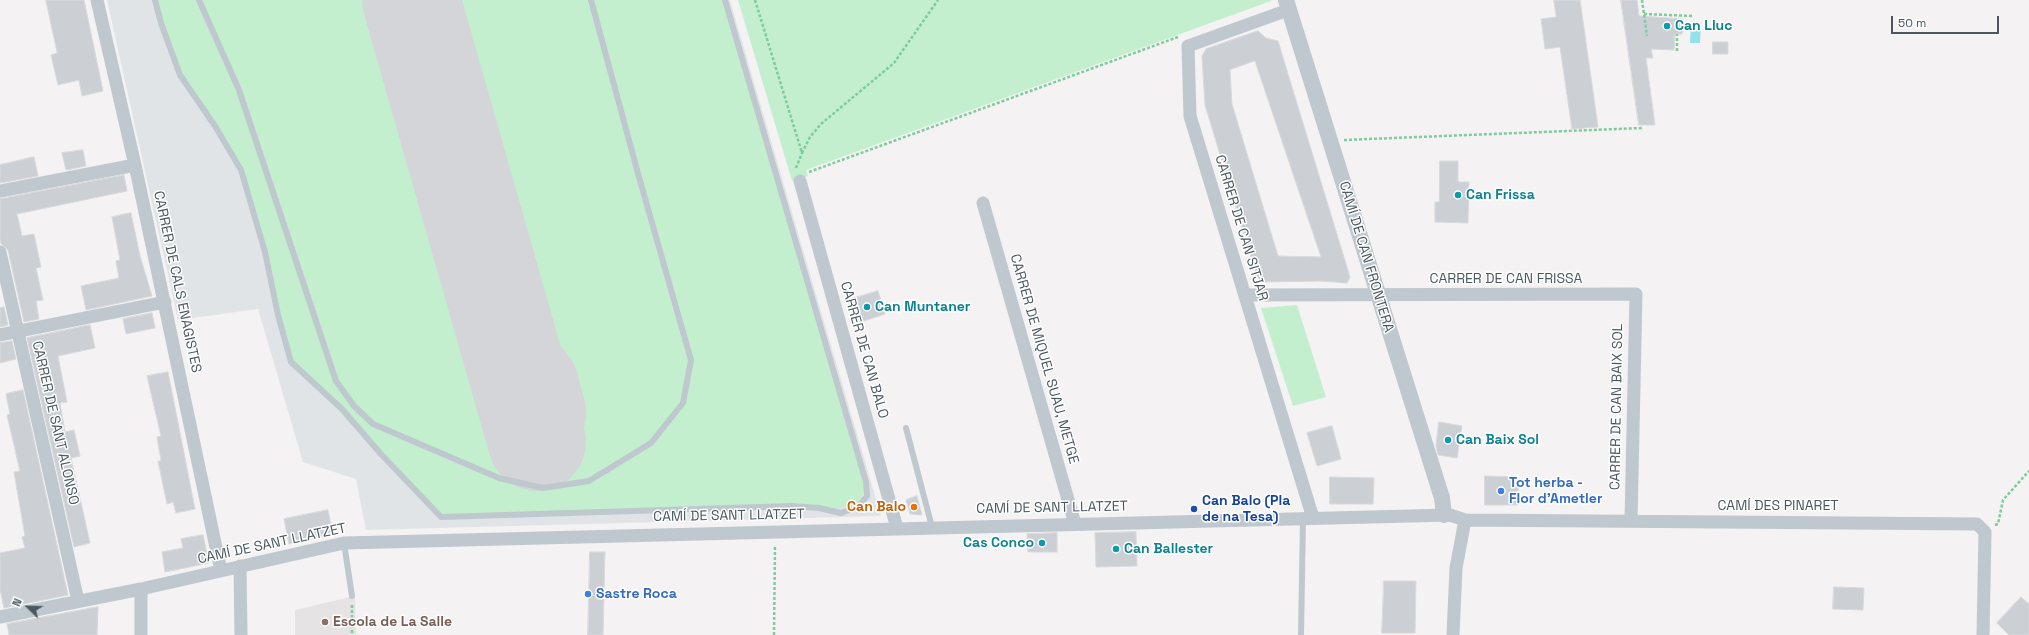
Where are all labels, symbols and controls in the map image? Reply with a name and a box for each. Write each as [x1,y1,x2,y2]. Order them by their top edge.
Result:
scale bar [1893,8,2001,34]
text: 50 m [1898,15,1926,31]
place label: Can Lluc [1675,18,1732,34]
marker: Can Lluc [1662,21,1672,31]
street label: CARRER DE CAN SITJAR [1211,153,1271,303]
street label: CAMÍ DE CAN FRONTERA [1335,179,1397,335]
place label: Can Frissa [1466,187,1535,203]
street label: CARRER DE CALS ENAGISTES [150,190,204,374]
marker: Can Frissa [1453,190,1463,200]
street label: CARRER DE MIQUEL SUAU, METGE [1006,252,1082,466]
street label: CARRER DE CAN FRISSA [1430,271,1582,287]
street label: CARRER DE CAN BALO [836,280,892,420]
place label: Can Muntaner [875,299,970,315]
marker: Can Muntaner [862,302,872,312]
street label: CARRER DE CAN BAIX SOL [1607,324,1627,490]
street label: CARRER DE SANT ALONSO [28,339,82,507]
place label: Can Baix Sol [1456,432,1539,448]
marker: Can Baix Sol [1443,435,1453,445]
place label: Tot herba - Flor d'Ametler [1509,475,1602,508]
marker: Tot herba - Flor d'Ametler [1496,486,1506,496]
place label: Can Balo (Pla de na Tesa) [1202,493,1290,526]
street label: CAMÍ DE SANT LLATZET [976,498,1128,518]
street label: CAMÍ DES PINARET [1717,498,1839,514]
place label: Can Balo [847,499,906,515]
marker: Can Balo [909,502,919,512]
marker: Can Balo (Pla de na Tesa) [1189,504,1199,514]
street label: CAMÍ DE SANT LLATZET [653,506,805,526]
street label: CAMÍ DE SANT LLATZET [196,520,348,568]
place label: Cas Conco [963,535,1034,551]
marker: Cas Conco [1037,538,1047,548]
place label: Can Ballester [1124,541,1213,557]
marker: Can Ballester [1111,544,1121,554]
place label: Sastre Roca [596,586,677,602]
north arrow [8,587,48,627]
marker: Sastre Roca [583,589,593,599]
text: N [9,596,25,608]
place label: Escola de La Salle [333,614,452,630]
marker: Escola de La Salle [320,617,330,627]

